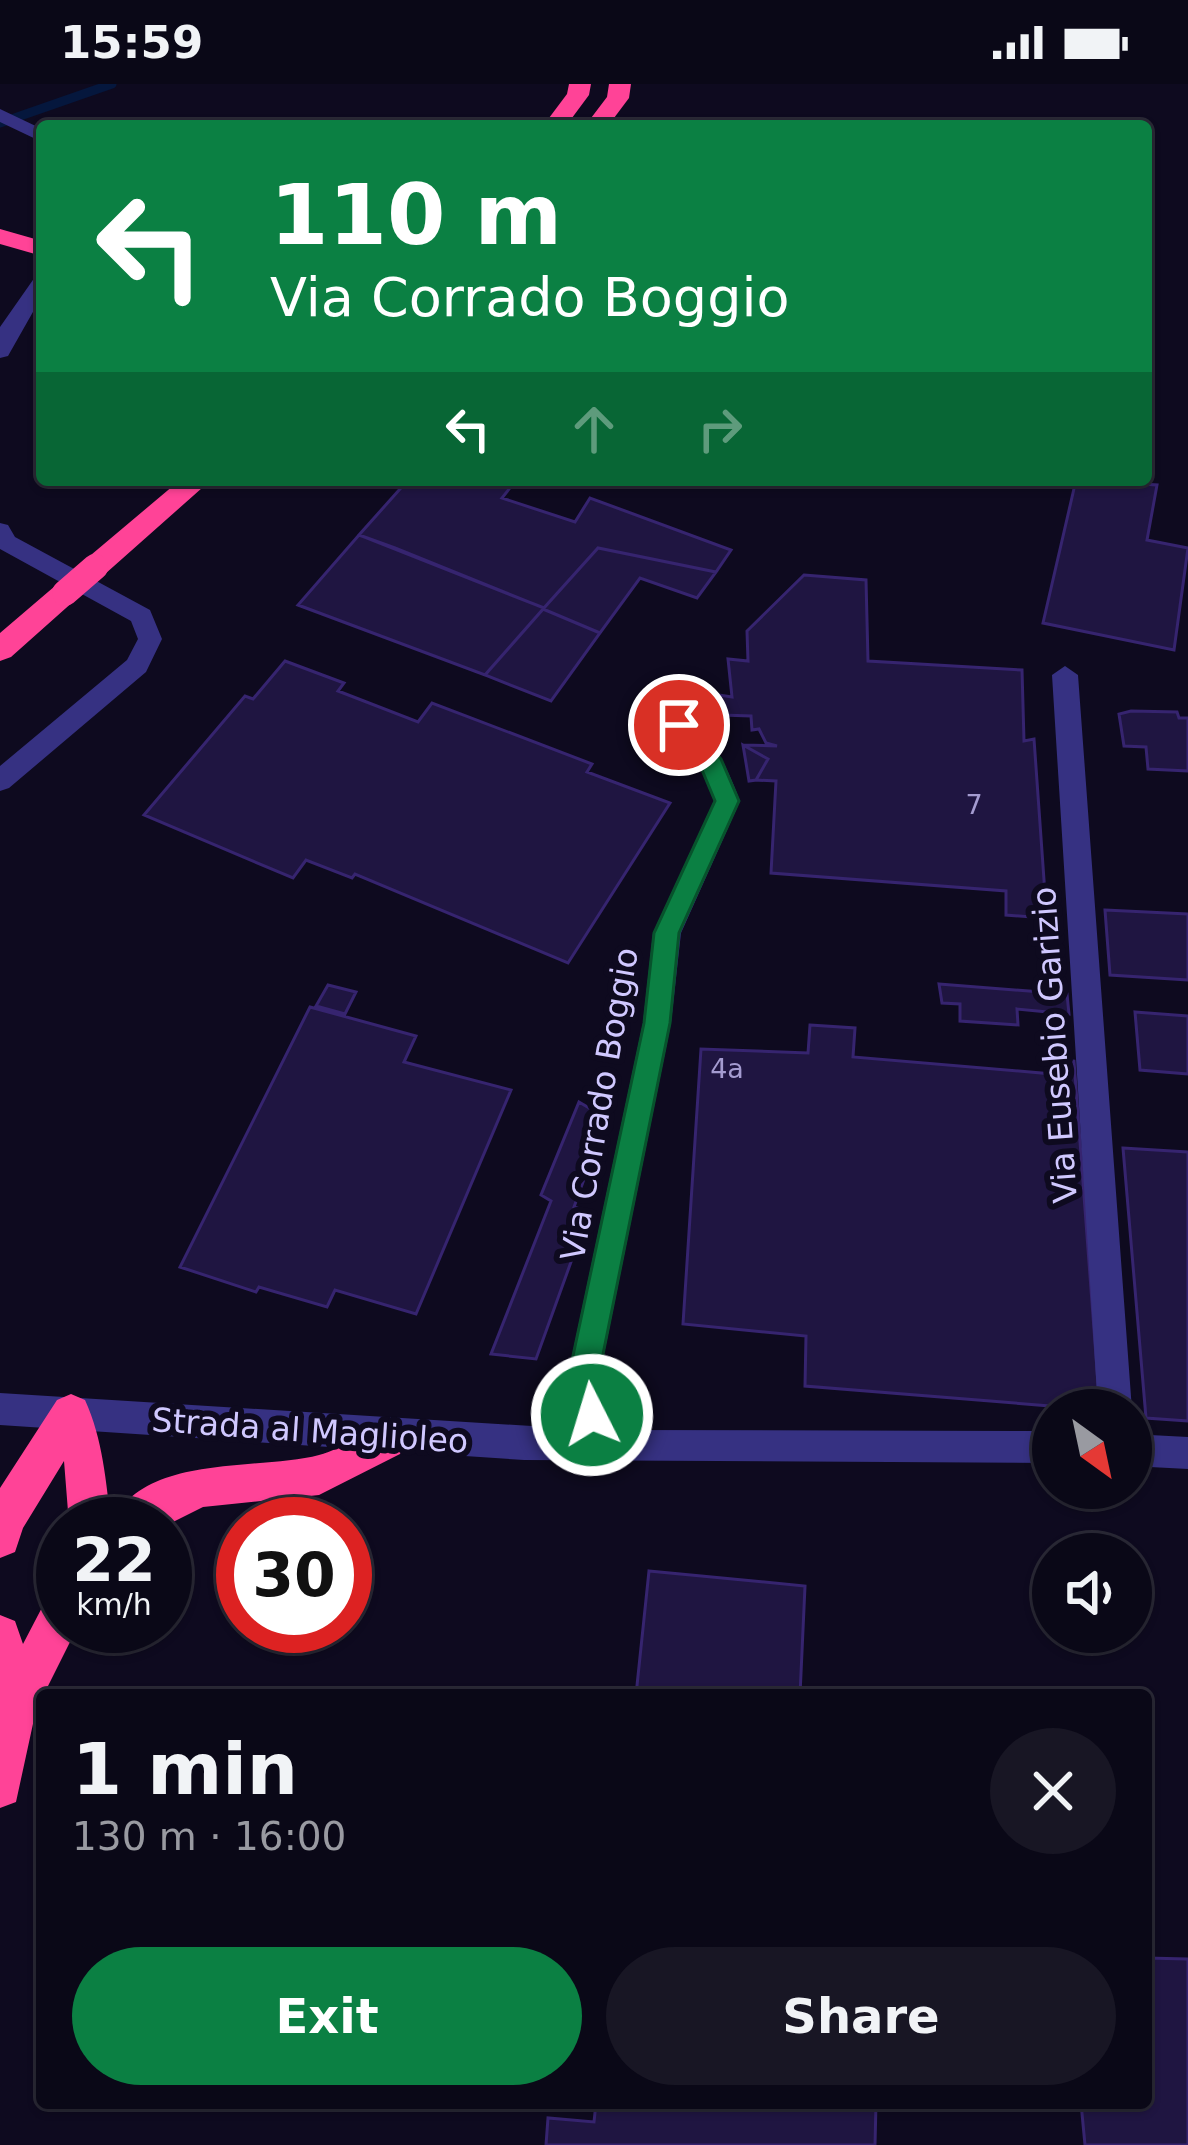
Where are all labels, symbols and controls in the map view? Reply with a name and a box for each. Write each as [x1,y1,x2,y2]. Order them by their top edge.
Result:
text: 15:59 [60,16,203,69]
text: 110 m [270,166,562,264]
icon: left [72,168,228,324]
text: Via Corrado Boggio [270,266,789,329]
icon: left [435,396,501,462]
icon: ahead [561,396,627,462]
icon: right [687,396,753,462]
pin [628,674,730,776]
icon: arrive [646,692,712,758]
house number: 7 [965,789,983,820]
street label: Via Eusebio Garizio [1024,885,1085,1204]
street label: Via Corrado Boggio [553,944,646,1264]
house number: 4a [710,1053,744,1084]
position arrow [529,1352,655,1478]
north arrow [1032,1389,1152,1509]
map controls [1032,1389,1152,1653]
street label: Strada al Maglioleo [150,1400,469,1461]
speed limit sign: 30 [216,1497,372,1653]
text: 22 [72,1525,156,1595]
button: sound [1032,1533,1152,1653]
text: km/h [76,1587,152,1622]
text: 1 min [72,1727,298,1811]
button: close [990,1728,1116,1854]
text: 130 m · 16:00 [72,1814,346,1859]
button: Exit [72,1947,582,2085]
button: Share [606,1947,1116,2085]

